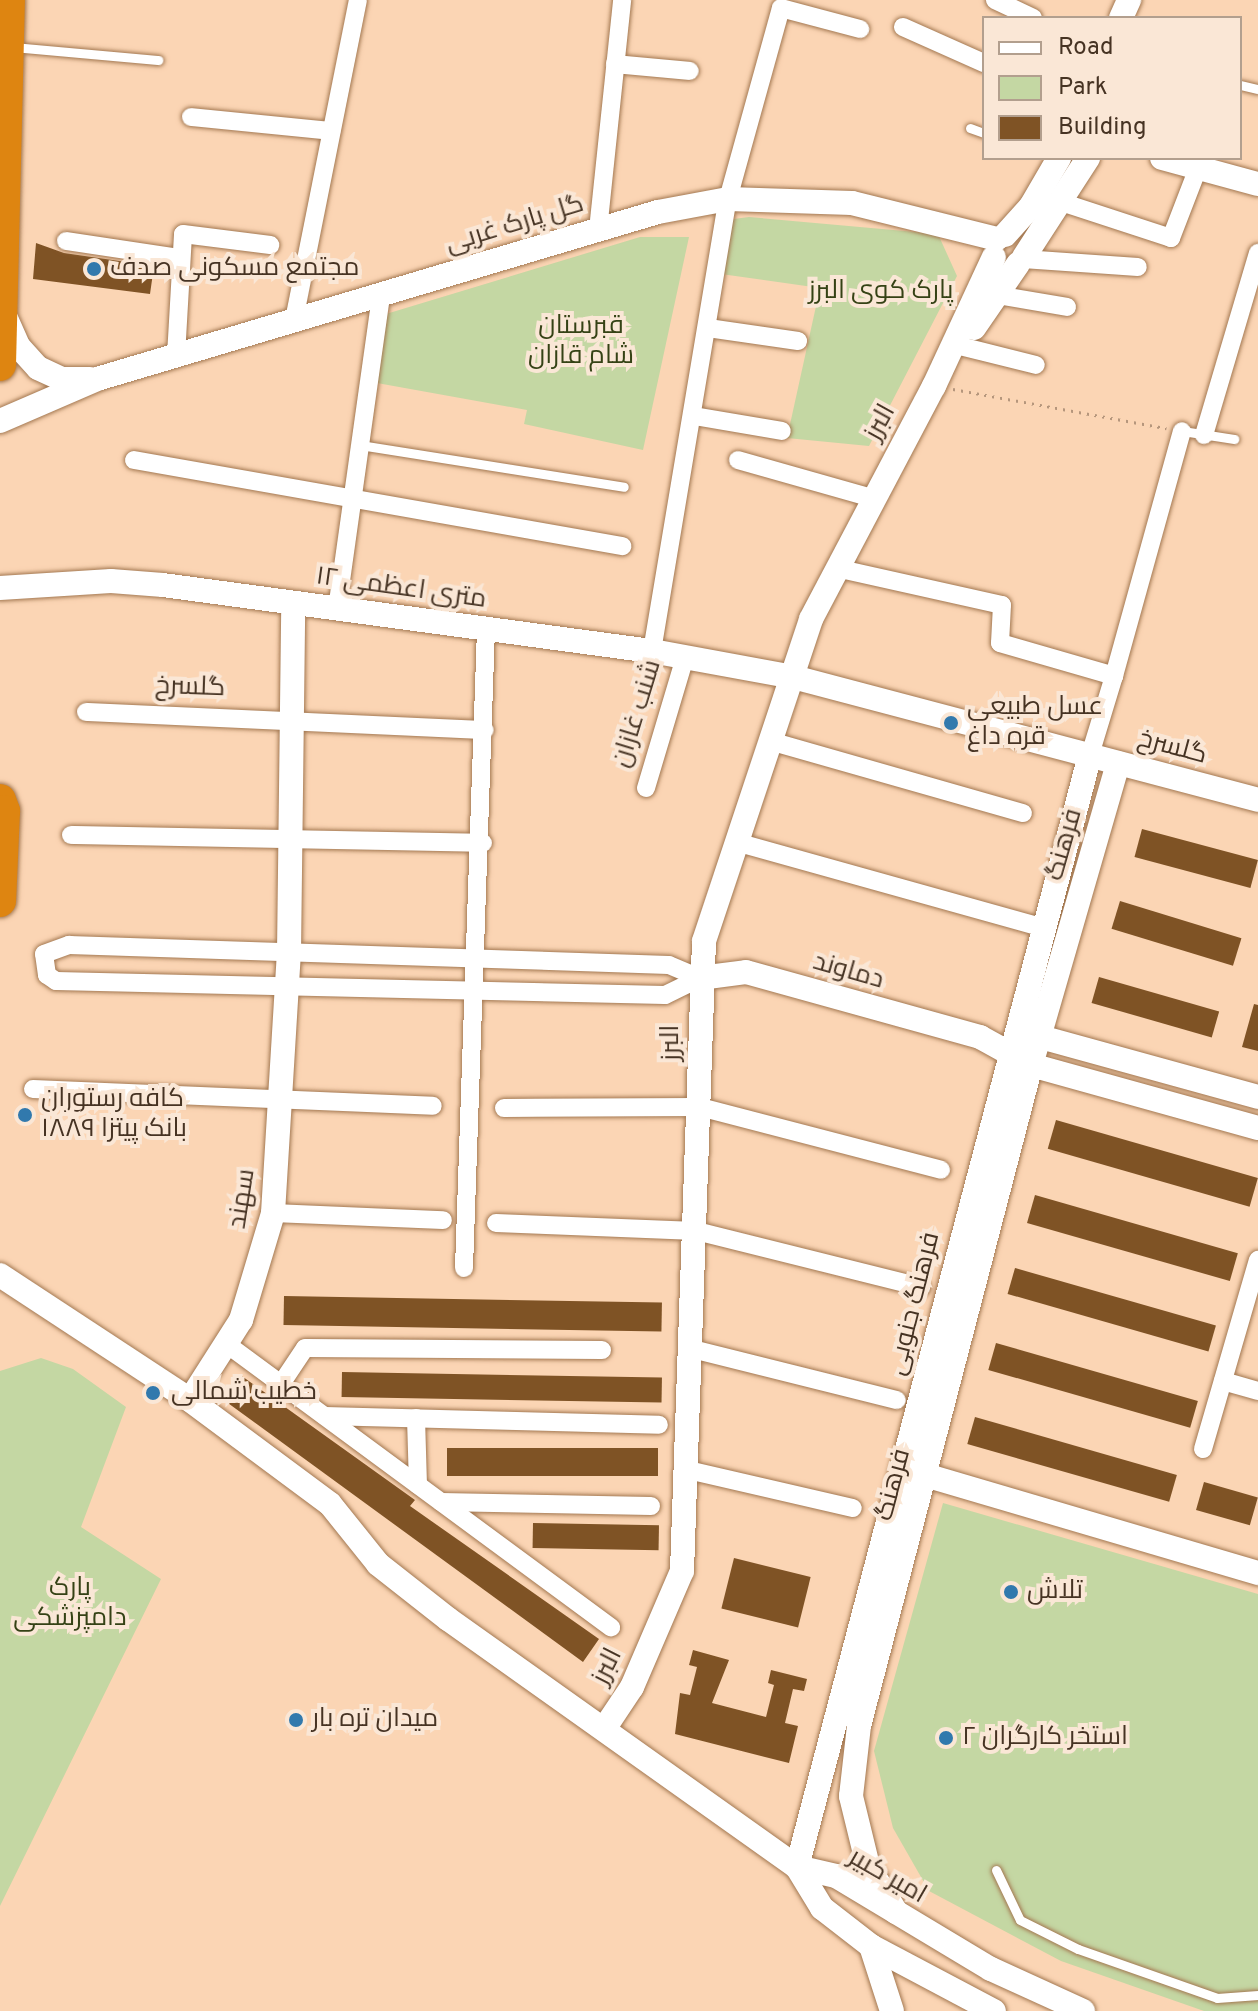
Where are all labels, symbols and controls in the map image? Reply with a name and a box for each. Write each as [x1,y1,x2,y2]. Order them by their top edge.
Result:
legend [982,16,1242,160]
text: Road [1058,33,1114,63]
text: Park [1058,73,1108,103]
text: Building [1058,113,1147,143]
street label: گل پارک غربی [442,189,588,261]
place label: مجتمع مسکونی صدف [110,253,359,285]
marker: مجتمع مسکونی صدف [85,260,103,278]
park label: پارک کوی البرز [808,276,954,308]
park label: قبرستان شام قازان [528,311,634,372]
street label: البرز [859,400,903,446]
street label: ۱۲ متری اعظمی [314,562,488,616]
street label: شنب غازان [607,657,669,771]
street label: گلسرخ [154,671,226,705]
place label: عسل طبیعی قره داغ [967,692,1103,754]
marker: عسل طبیعی قره داغ [942,714,960,732]
street label: گلسرخ [1134,724,1210,772]
street label: فرهنگ [1040,806,1090,884]
street label: دماوند [809,947,887,997]
street label: البرز [656,1025,688,1061]
place label: کافه رستوران بانک پیتزا ۱۸۸۹ [41,1084,187,1146]
marker: کافه رستوران بانک پیتزا ۱۸۸۹ [16,1106,34,1124]
street label: سهند [223,1167,263,1231]
street label: فرهنگ جنوبی [882,1229,948,1379]
place label: خطیب شمالی [171,1377,317,1409]
marker: خطیب شمالی [142,1382,164,1404]
street label: فرهنگ [869,1446,919,1524]
park label: پارک دامپزشکی [13,1573,127,1634]
place label: تلاش [1027,1576,1083,1608]
marker: تلاش [1002,1583,1020,1601]
street label: البرز [586,1644,630,1690]
place label: میدان تره بار [312,1704,438,1736]
marker: میدان تره بار [287,1711,305,1729]
place label: استخر کارگران ۲ [962,1722,1128,1754]
marker: استخر کارگران ۲ [937,1729,955,1747]
street label: امیر کبیر [843,1842,931,1912]

